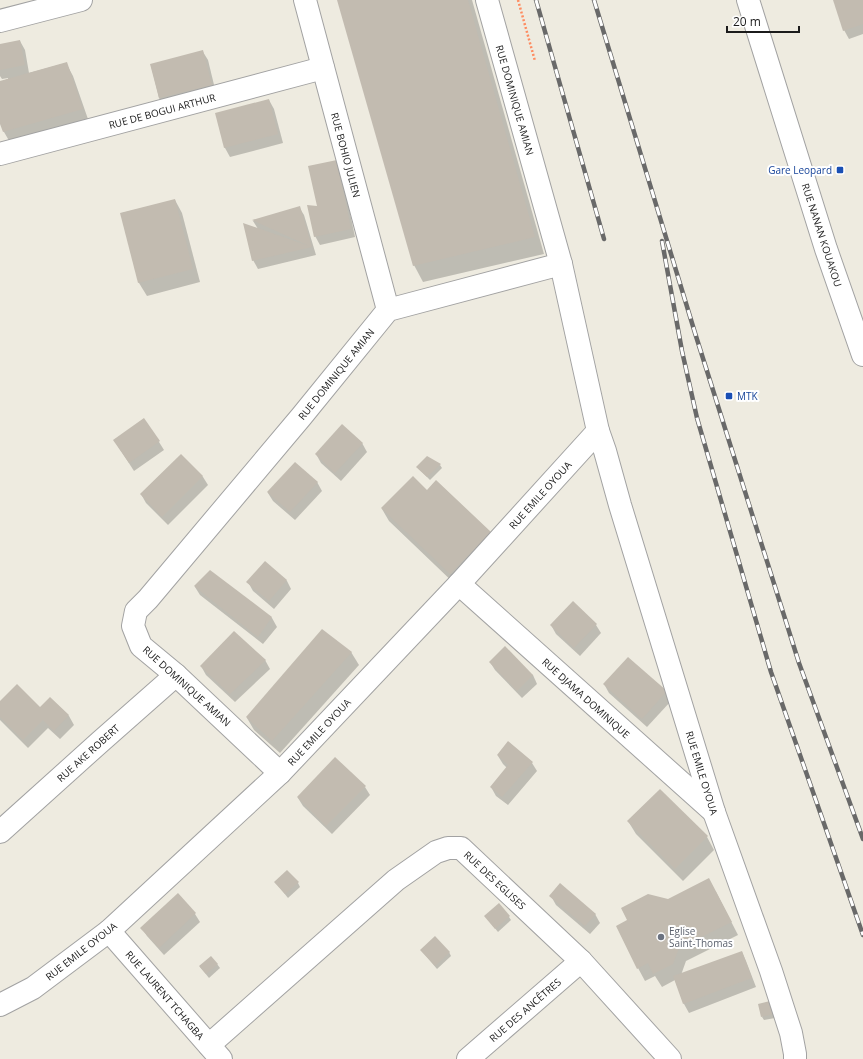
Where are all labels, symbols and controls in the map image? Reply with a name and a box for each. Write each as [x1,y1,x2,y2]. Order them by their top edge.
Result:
scale bar [727,8,799,34]
text: 20 m [733,13,761,30]
street label: RUE DOMINIQUE AMIAN [493,43,537,157]
street label: RUE DE BOGUI ARTHUR [107,90,217,132]
street label: RUE BOHIO JULIEN [328,111,364,199]
place label: Gare Leopard [768,163,832,177]
marker: Gare Leopard [835,165,845,175]
street label: RUE NANAN KOUAKOU [799,181,845,289]
street label: RUE DOMINIQUE AMIAN [295,325,377,423]
place label: MTK [737,389,759,403]
marker: MTK [724,391,734,401]
street label: RUE EMILE OYOUA [506,457,575,532]
street label: RUE DOMINIQUE AMIAN [140,643,234,729]
street label: RUE DJAMA DOMINIQUE [539,655,633,741]
street label: RUE EMILE OYOUA [284,695,354,769]
street label: RUE AKE ROBERT [54,721,123,785]
street label: RUE EMILE OYOUA [683,729,722,817]
street label: RUE DES EGLISES [461,848,529,912]
street label: RUE EMILE OYOUA [42,918,120,983]
place label: Eglise Saint-Thomas [669,924,733,950]
marker: Eglise Saint-Thomas [656,932,666,942]
street label: RUE LAURENT TCHAGBA [123,948,208,1043]
street label: RUE DES ANCÊTRES [486,975,564,1045]

